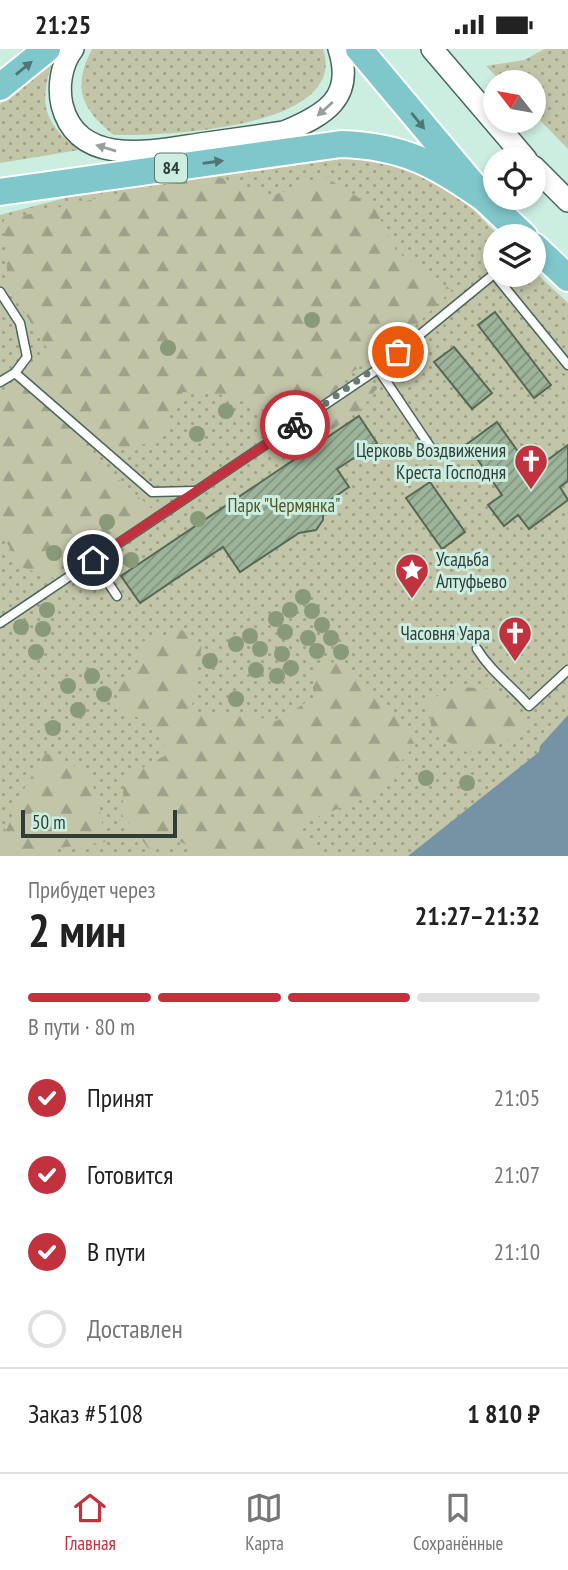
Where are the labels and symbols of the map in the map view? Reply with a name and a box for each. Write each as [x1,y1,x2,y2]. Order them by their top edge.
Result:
one-way arrow [15,61,32,76]
north arrow [483,70,546,133]
one-way arrow [316,101,334,117]
one-way arrow [411,111,426,129]
one-way arrow [96,142,117,153]
road number: 84 [155,153,187,183]
one-way arrow [202,156,224,167]
pin [368,322,428,382]
courier [260,390,330,460]
place label: Церковь Воздвижения Креста Господня [356,438,506,484]
church icon: Церковь Воздвижения Креста Господня [512,442,550,491]
park label: Парк "Чермянка" [228,493,340,517]
pin [63,530,123,590]
place label: Усадьба Алтуфьево [436,547,507,593]
place icon: Усадьба Алтуфьево [393,551,431,600]
church icon: Часовня Уара [496,614,534,663]
place label: Часовня Уара [400,621,490,645]
scale bar [21,807,177,839]

